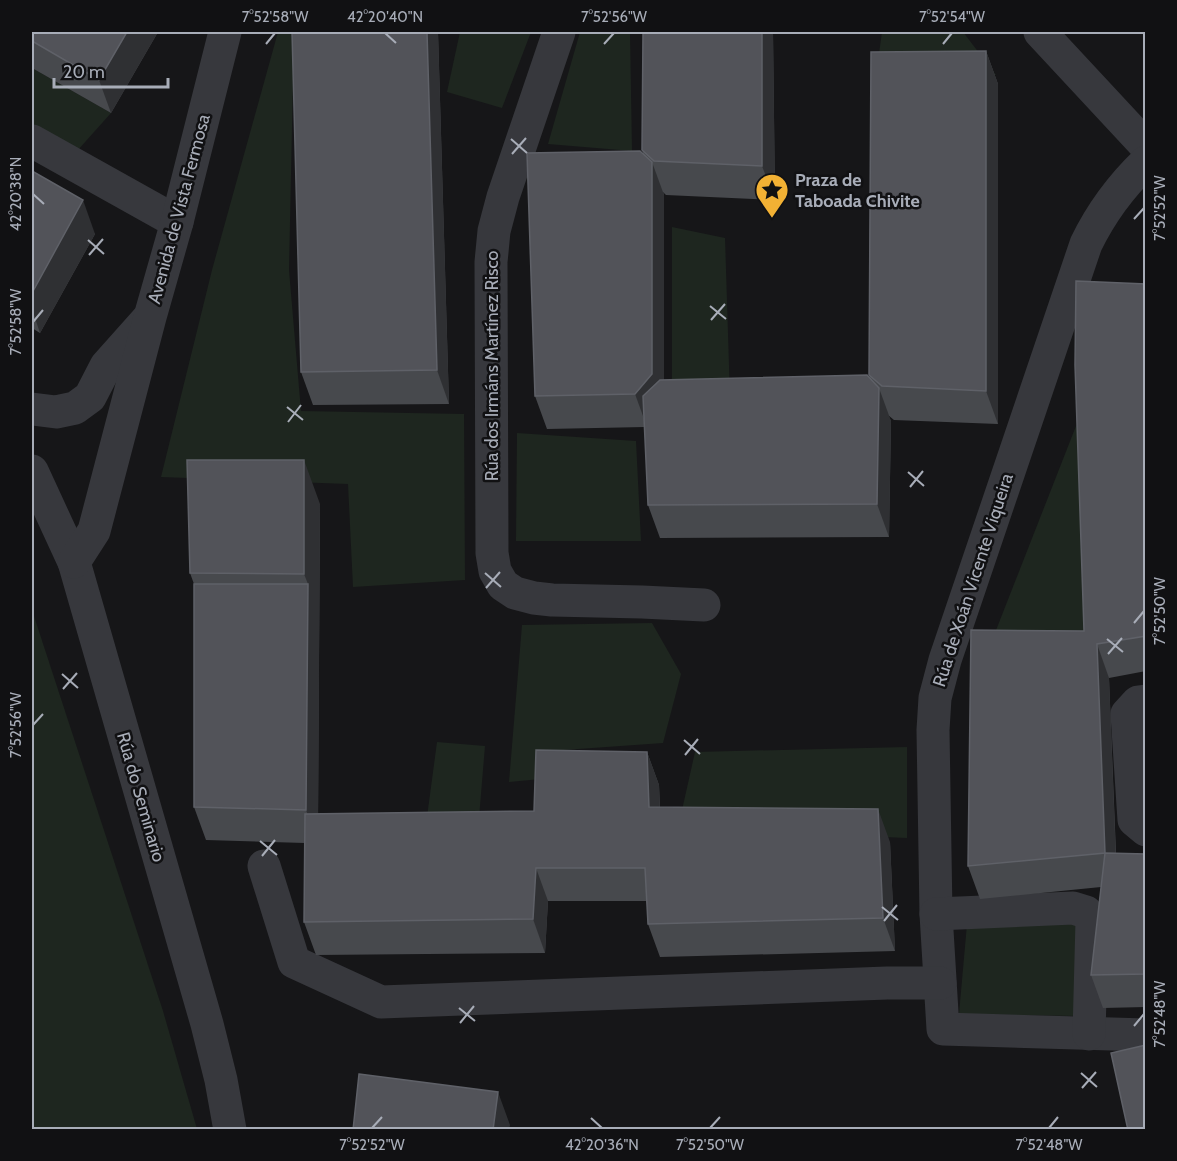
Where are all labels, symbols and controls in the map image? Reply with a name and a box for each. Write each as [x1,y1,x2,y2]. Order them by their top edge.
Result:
text: 7°52'58"W [242,8,309,26]
text: 42°20'40"N [347,8,423,26]
text: 7°52'56"W [581,8,648,26]
text: 7°52'54"W [919,8,986,26]
scale bar [54,51,168,89]
text: 20 m [63,61,105,83]
street label: Avenida de Vista Fermosa [143,111,215,306]
text: 42°20'38"N [7,157,25,231]
place label: Praza de Taboada Chivite [795,169,920,212]
place icon: Praza de Taboada Chivite [754,172,790,219]
text: 7°52'52"W [1151,174,1169,241]
street label: Rúa dos Irmáns Martínez Risco [481,251,503,481]
text: 7°52'58"W [7,288,25,355]
street label: Rúa de Xoán Vicente Viqueira [928,470,1018,689]
text: 7°52'50"W [1151,576,1169,645]
text: 7°52'56"W [7,691,25,758]
street label: Rúa do Seminario [112,729,170,865]
text: 7°52'48"W [1151,980,1169,1047]
text: 7°52'52"W [339,1136,406,1154]
text: 42°20'36"N [565,1136,639,1154]
text: 7°52'50"W [676,1136,745,1154]
text: 7°52'48"W [1016,1136,1083,1154]

